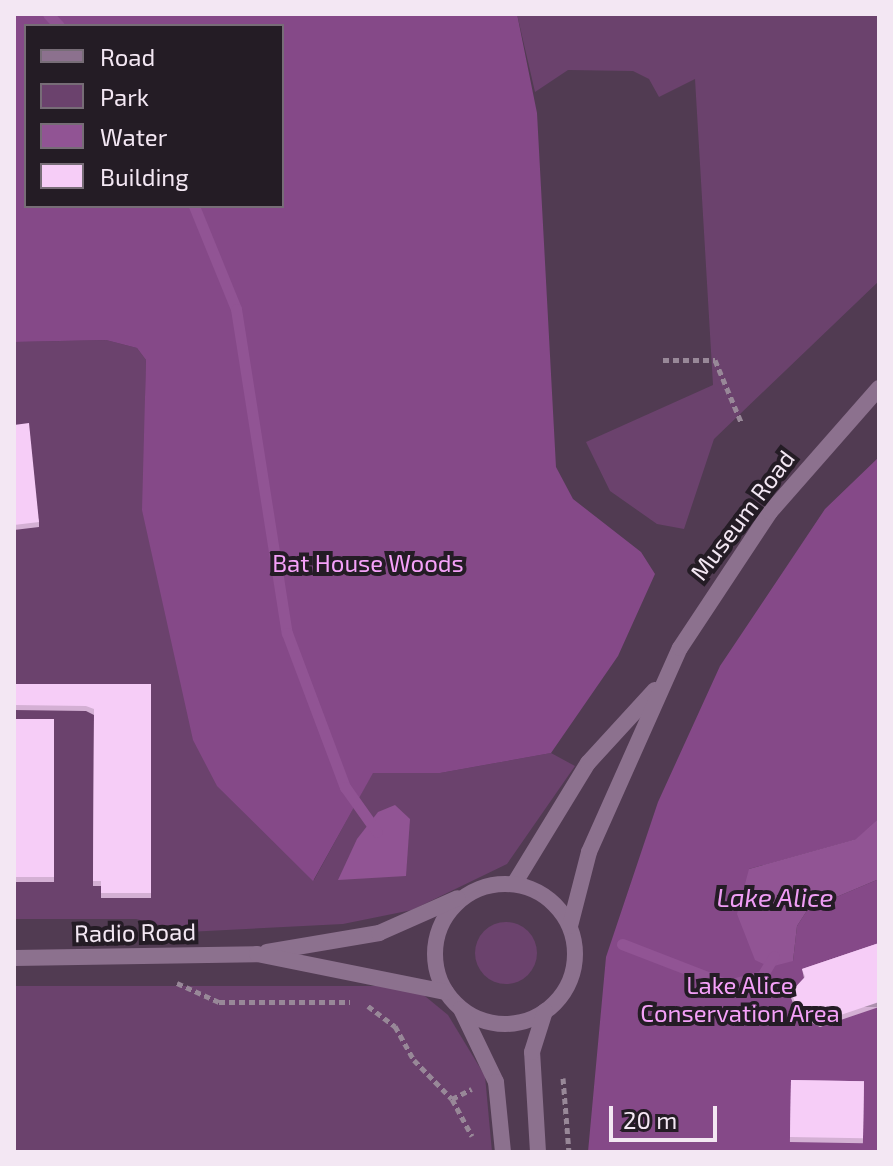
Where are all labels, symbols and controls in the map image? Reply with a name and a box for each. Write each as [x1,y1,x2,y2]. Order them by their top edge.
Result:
legend [24,24,284,208]
text: Road [100,42,155,71]
text: Park [100,82,149,111]
text: Water [100,122,167,151]
text: Building [100,162,189,191]
street label: Museum Road [684,444,800,586]
park label: Bat House Woods [272,549,464,577]
water label: Lake Alice [716,881,834,913]
street label: Radio Road [74,917,196,947]
park label: Lake Alice Conservation Area [640,971,840,1027]
scale bar [613,1090,721,1140]
text: 20 m [623,1105,677,1134]

